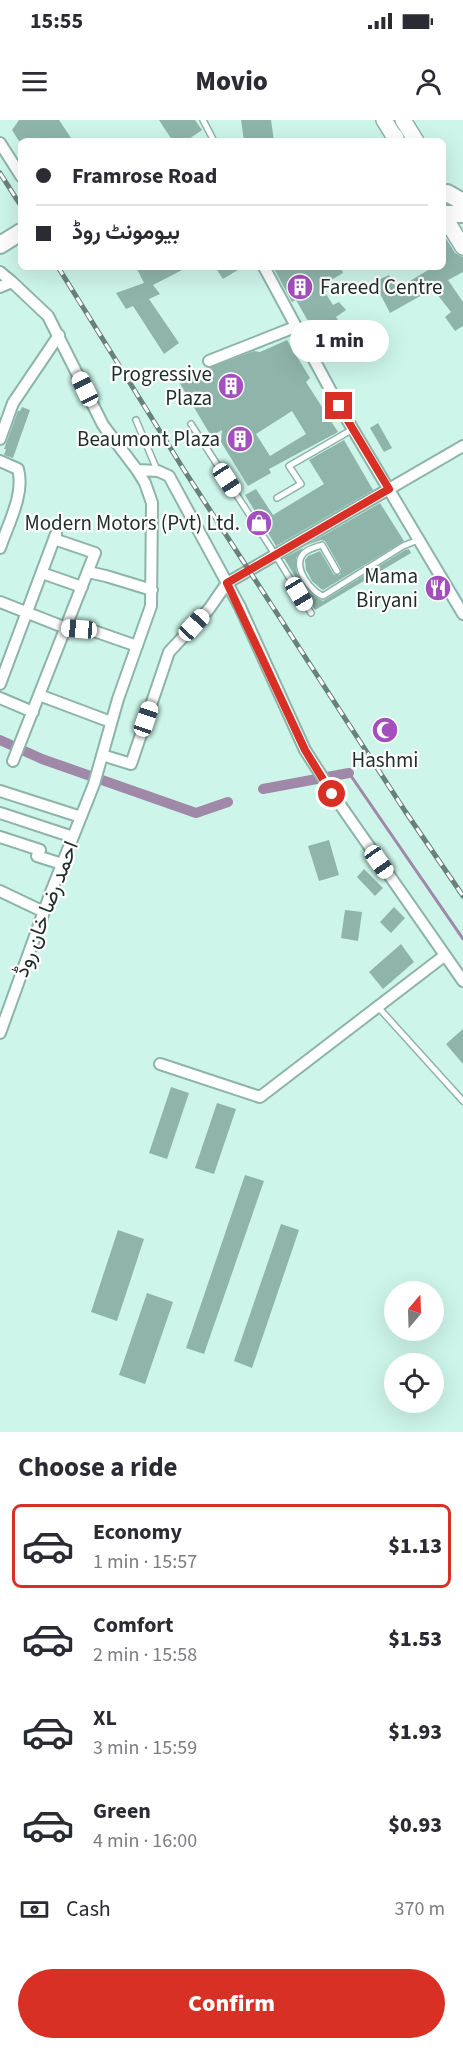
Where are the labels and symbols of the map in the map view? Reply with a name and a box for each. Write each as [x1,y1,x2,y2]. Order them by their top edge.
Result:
building icon: Fareed Centre [285,272,315,302]
place label: Fareed Centre [320,272,443,302]
callout: 1 min [290,319,388,361]
place label: Progressive Plaza [111,359,212,413]
car [69,369,101,409]
building icon: Progressive Plaza [216,371,246,401]
route end [325,392,352,419]
place label: Beaumont Plaza [77,424,220,454]
building icon: Beaumont Plaza [225,424,255,454]
car [210,460,244,500]
place label: Modern Motors (Pvt) Ltd. [24,508,240,538]
shop icon: Modern Motors (Pvt) Ltd. [244,508,274,538]
place label: Mama Biryani [356,561,418,615]
restaurant icon: Mama Biryani [423,573,453,603]
car [282,574,316,614]
car [175,606,213,644]
car [60,618,98,640]
car [132,699,160,739]
mosque icon: Hashmi [370,715,400,745]
place label: Hashmi [351,745,419,775]
route start [318,780,345,807]
street label: احمد رضا خان روڈ [6,837,86,981]
car [361,842,397,882]
north arrow [384,1281,444,1341]

